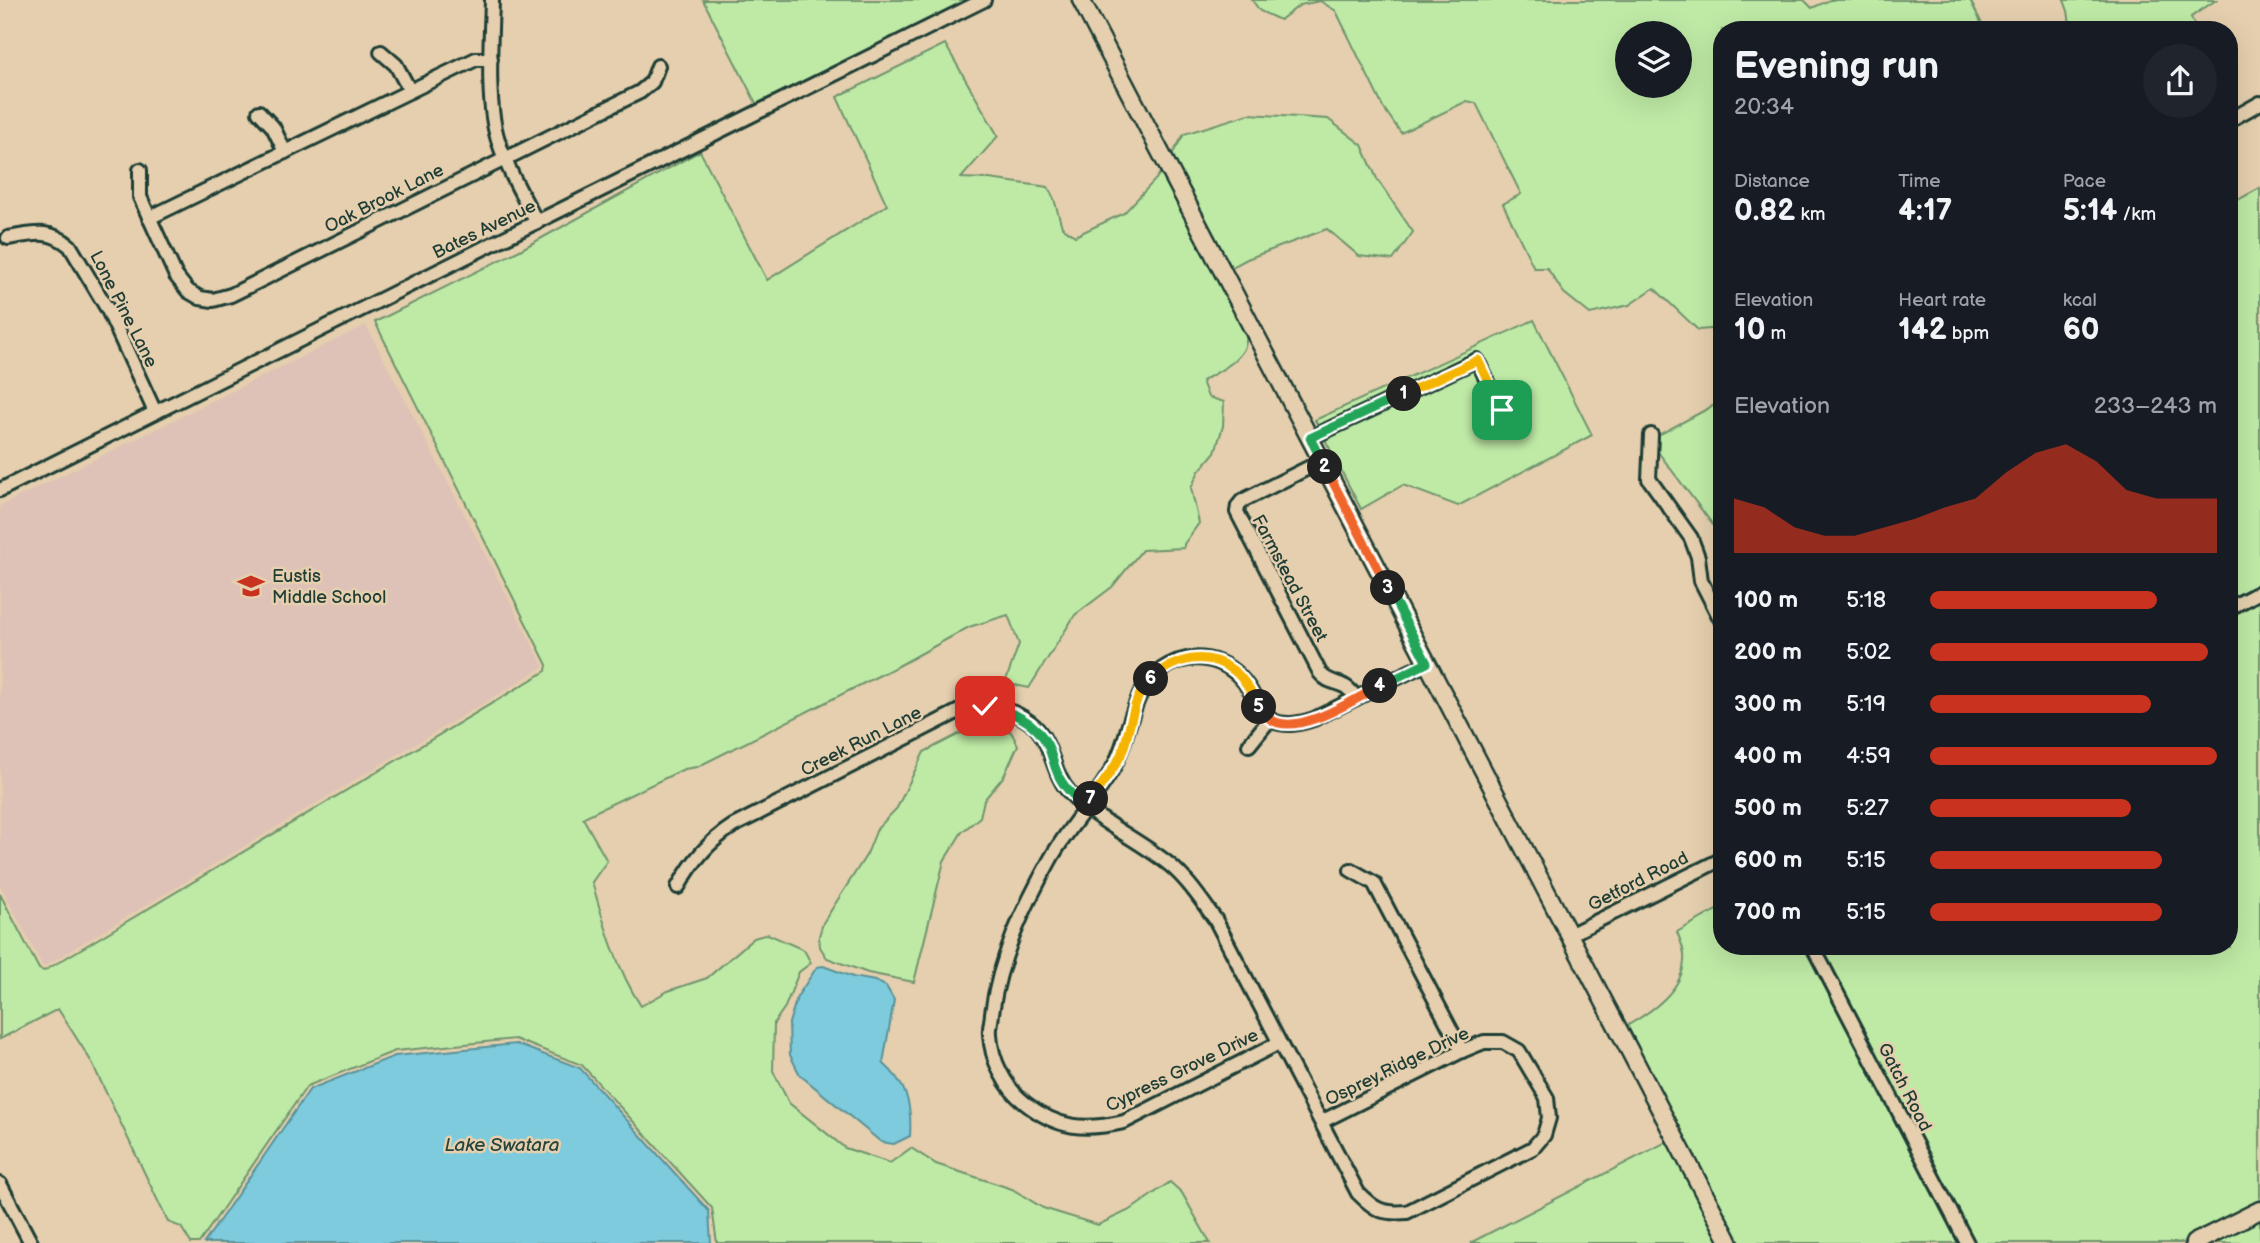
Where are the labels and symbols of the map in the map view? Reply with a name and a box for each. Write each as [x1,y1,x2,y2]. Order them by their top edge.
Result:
street label: Oak Brook Lane [321,159,448,237]
street label: Bates Avenue [429,195,540,264]
street label: Lone Pine Lane [85,248,162,371]
pin: 1 [1386,376,1422,412]
pin [1472,380,1532,440]
pin: 2 [1308,449,1342,484]
street label: Farmstead Street [1247,511,1332,646]
place label: Eustis Middle School [272,566,386,608]
pin: 3 [1370,570,1406,606]
school or university icon: Eustis Middle School [236,571,266,601]
pin: 6 [1134,662,1168,696]
pin: 4 [1362,668,1398,704]
pin [955,676,1015,736]
pin: 5 [1242,690,1276,724]
street label: Creek Run Lane [797,702,925,781]
pin: 7 [1074,782,1108,816]
street label: Getford Road [1585,847,1692,916]
street label: Osprey Ridge Drive [1322,1022,1473,1110]
street label: Cypress Grove Drive [1103,1024,1262,1116]
street label: Gatch Road [1873,1039,1936,1135]
water label: Lake Swatara [445,1134,559,1157]

